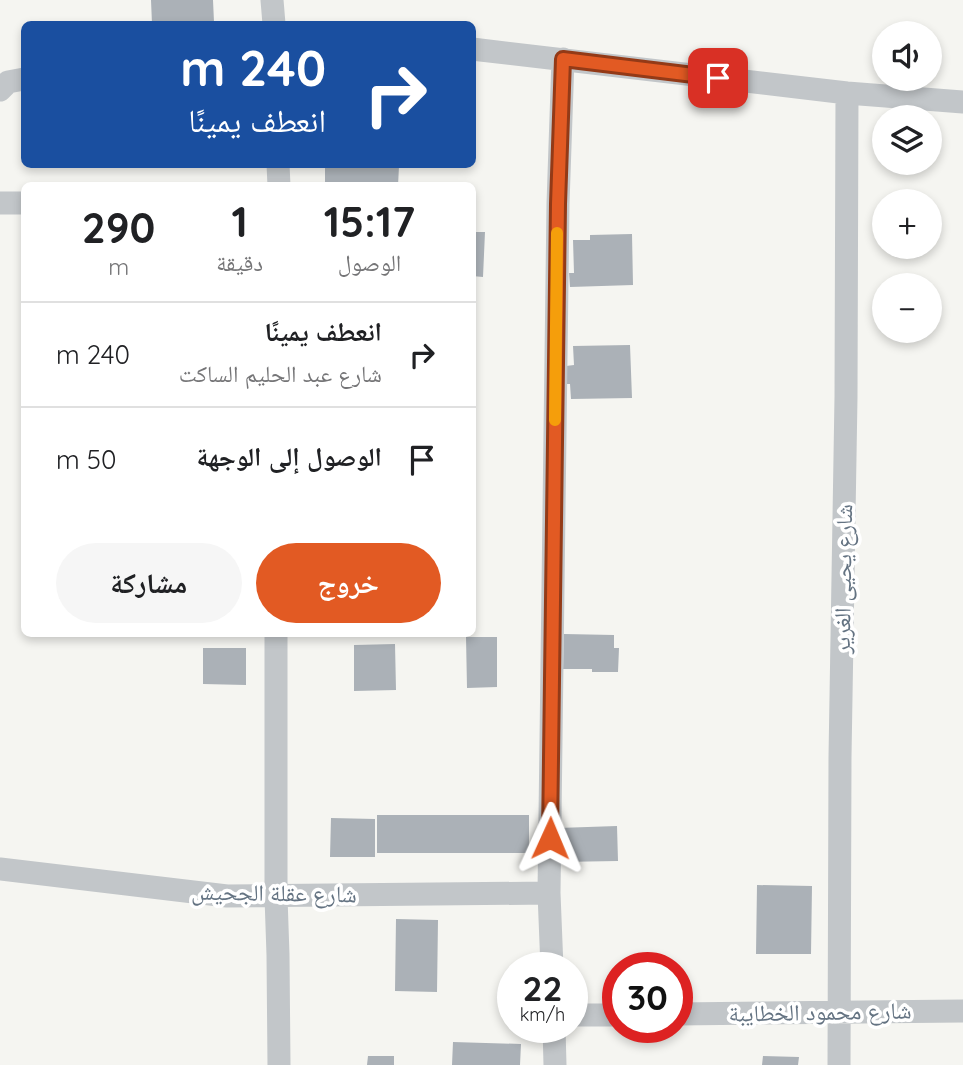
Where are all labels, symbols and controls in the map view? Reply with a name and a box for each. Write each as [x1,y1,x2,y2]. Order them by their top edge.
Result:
map controls [872,21,942,343]
button: sound [872,21,942,91]
text: 240 m [180,37,326,98]
pin [688,48,748,108]
icon: right [350,49,441,140]
icon: arrive [699,59,737,97]
text: انعطف يمينًا [188,100,326,140]
button: layers [872,105,942,175]
button: + [872,189,942,259]
text: 1 [231,195,248,248]
text: 15:17 [324,195,415,248]
text: 290 [82,201,155,254]
text: دقيقة [216,248,263,277]
text: الوصول [338,248,401,277]
text: m [108,252,129,281]
button: − [872,273,942,343]
text: انعطف يمينًا [264,315,382,348]
icon: right [403,336,441,374]
text: 240 m [56,338,130,371]
text: شارع عبد الحليم الساكت [179,359,382,388]
text: الوصول إلى الوجهة [196,440,382,473]
icon: arrive [403,441,441,479]
text: 50 m [56,443,116,476]
street label: شارع يحيى الغرير [827,504,859,655]
button: مشاركة [56,543,242,623]
button: خروج [256,543,441,623]
position arrow [513,801,587,875]
street label: شارع عقلة الجحيش [191,877,357,909]
speed limit sign: 30 [602,952,693,1043]
text: 22 [523,966,562,1010]
street label: شارع محمود الخطايبة [728,995,912,1029]
text: km/h [520,1003,565,1026]

